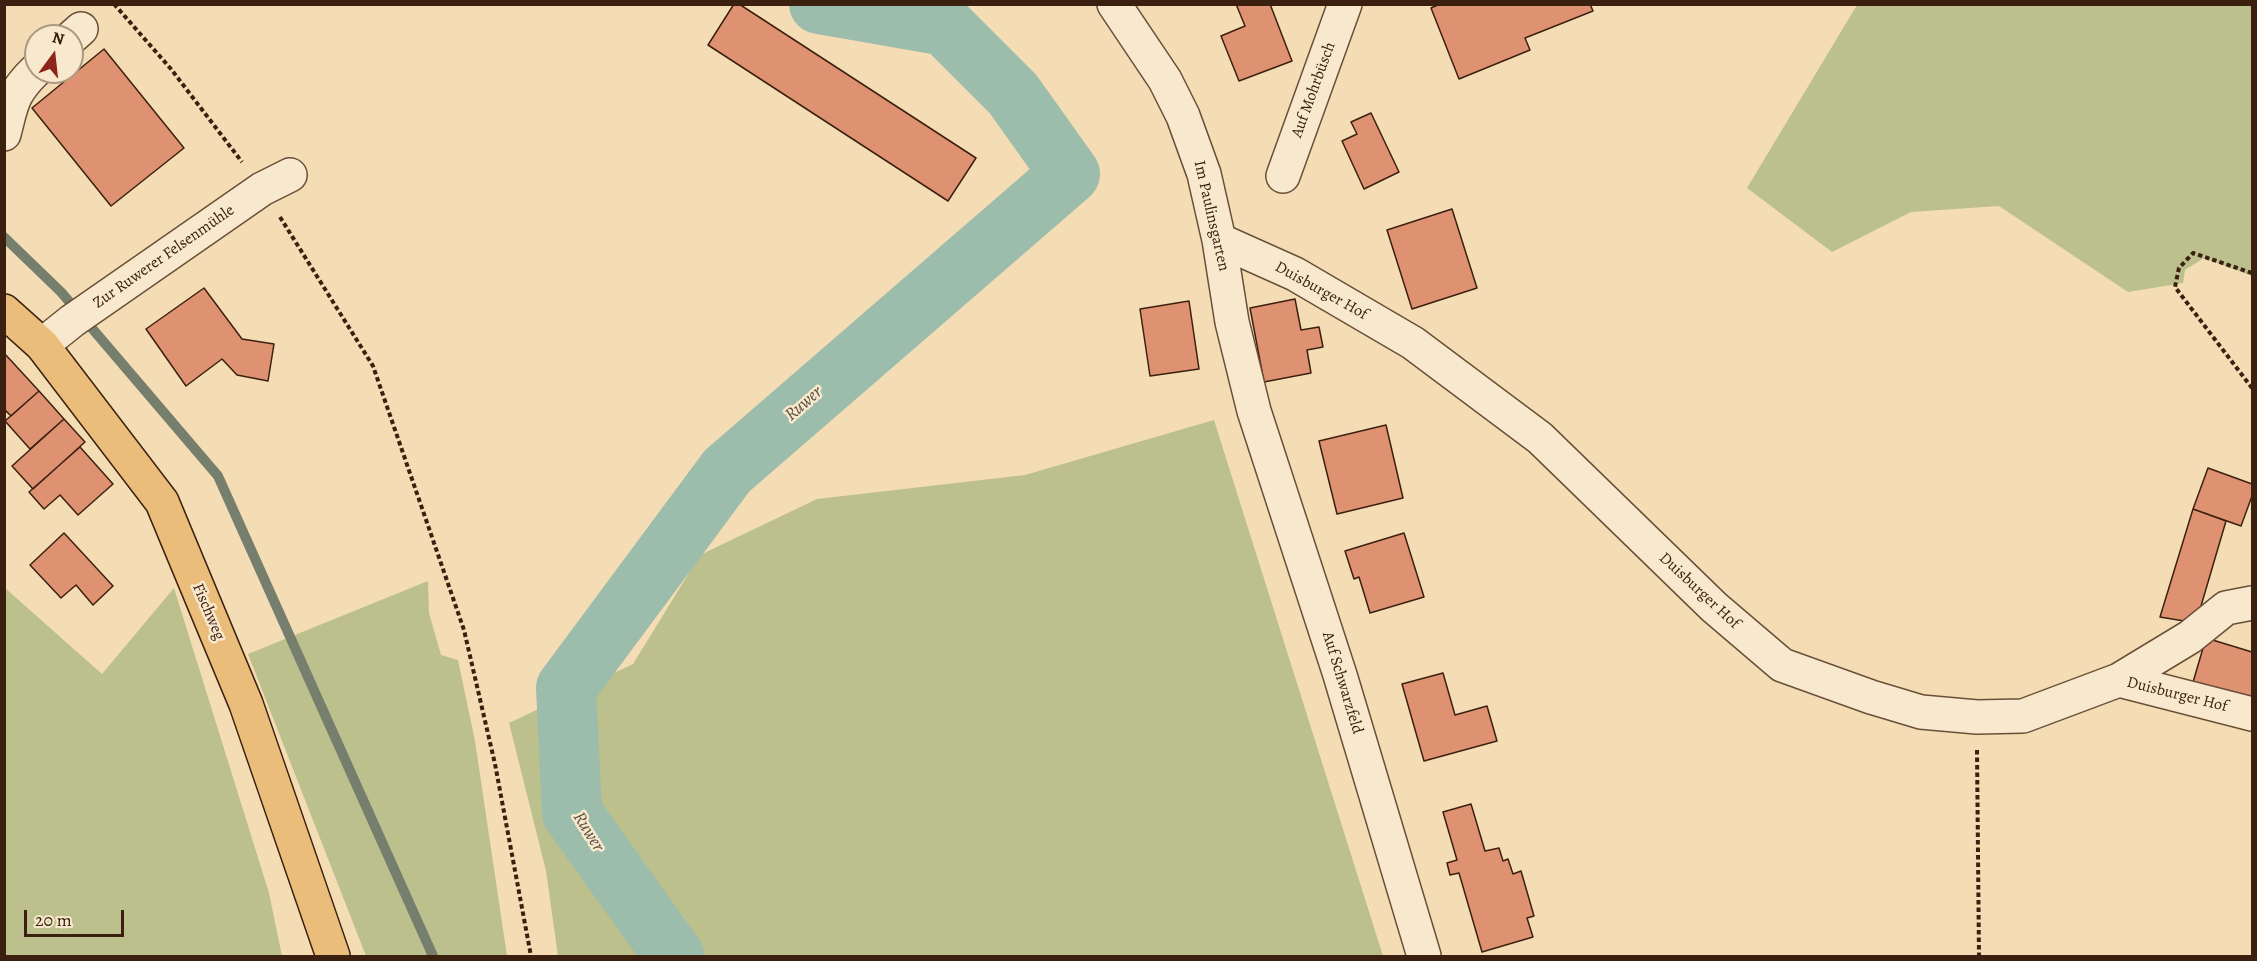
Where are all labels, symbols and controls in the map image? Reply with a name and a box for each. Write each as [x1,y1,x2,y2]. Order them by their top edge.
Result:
north arrow [24,24,84,84]
text: N [50,26,67,51]
street label: Auf Mohrbüsch [1288,39,1340,141]
street label: Im Paulinsgarten [1189,159,1233,273]
street label: Zur Ruwerer Felsenmühle [90,201,238,313]
street label: Duisburger Hof [1271,258,1371,324]
water label: Ruwer [781,382,827,426]
street label: Duisburger Hof [1655,549,1743,633]
street label: Fischweg [187,581,229,643]
street label: Auf Schwarzfeld [1317,630,1367,736]
street label: Duisburger Hof [2125,673,2229,717]
water label: Ruwer [568,808,608,856]
scale bar [27,898,128,936]
text: 20 m [35,908,72,932]

